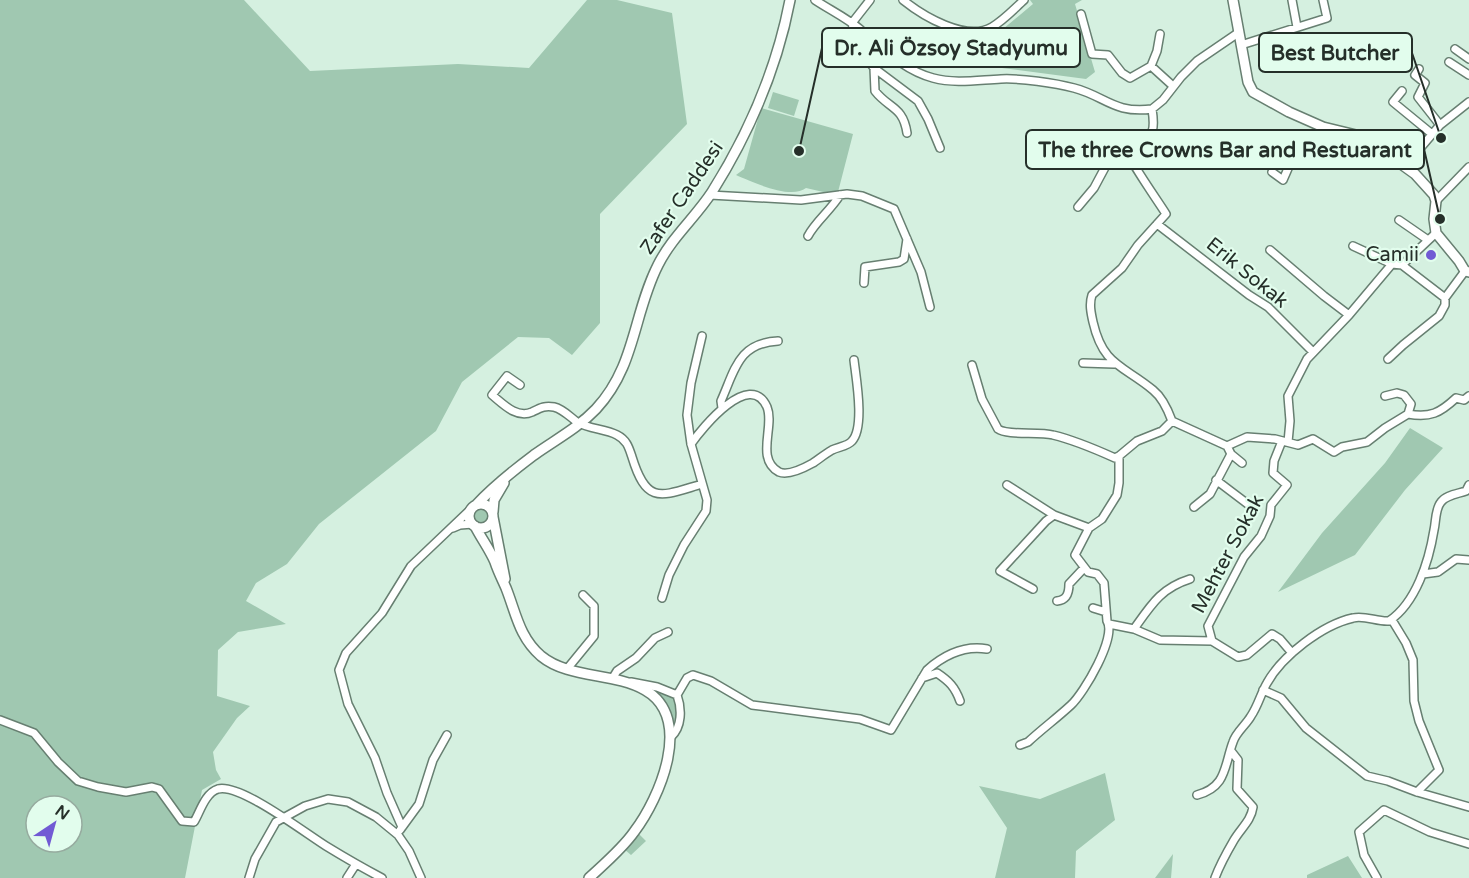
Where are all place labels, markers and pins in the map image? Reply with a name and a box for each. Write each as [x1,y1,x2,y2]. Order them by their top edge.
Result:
callout: Dr. Ali Özsoy Stadyumu [822,28,1080,67]
callout: Best Butcher [1259,33,1412,72]
callout: The three Crowns Bar and Restuarant [1026,130,1424,169]
place label: Camii [1366,243,1419,267]
marker: Camii [1424,248,1438,262]

